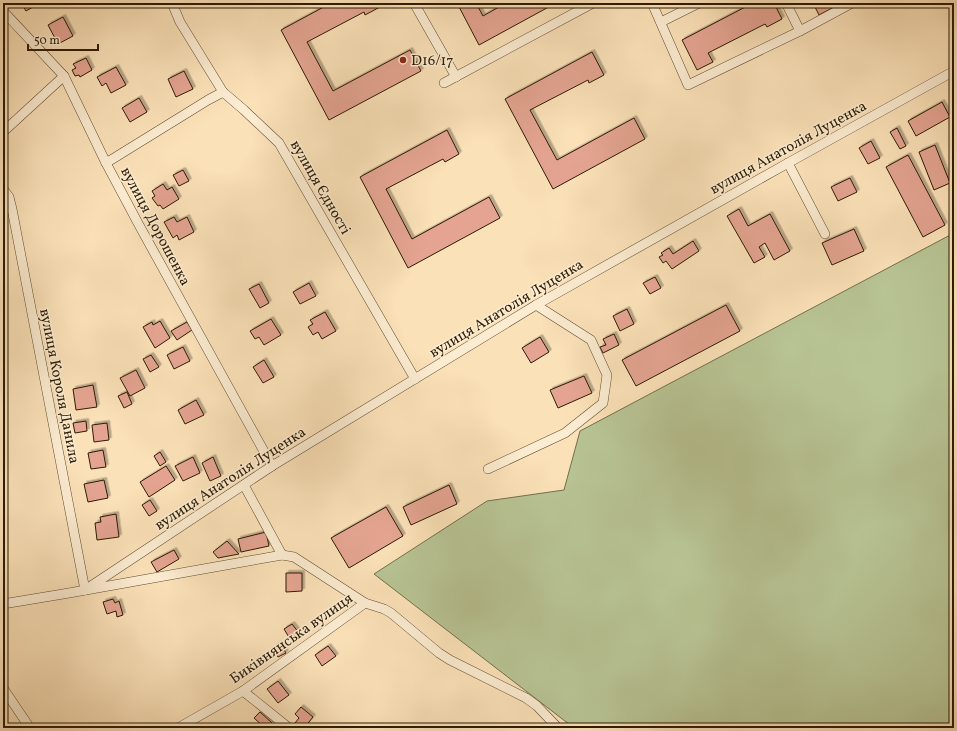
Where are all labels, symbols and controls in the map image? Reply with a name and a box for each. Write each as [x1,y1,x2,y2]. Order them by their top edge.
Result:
scale bar [28,26,98,52]
text: 50 m [34,33,60,49]
place label: D16/17 [411,51,453,72]
marker: D16/17 [398,55,408,65]
street label: вулиця Анатолія Луценка [706,96,871,200]
street label: вулиця Єдності [284,137,355,239]
street label: вулиця Дорошенка [114,164,195,290]
street label: вулиця Анатолія Луценка [426,255,588,364]
street label: вулиця Короля Данила [33,307,84,466]
street label: вулиця Анатолія Луценка [151,422,311,536]
street label: Биківнянська вулиця [226,589,358,690]

